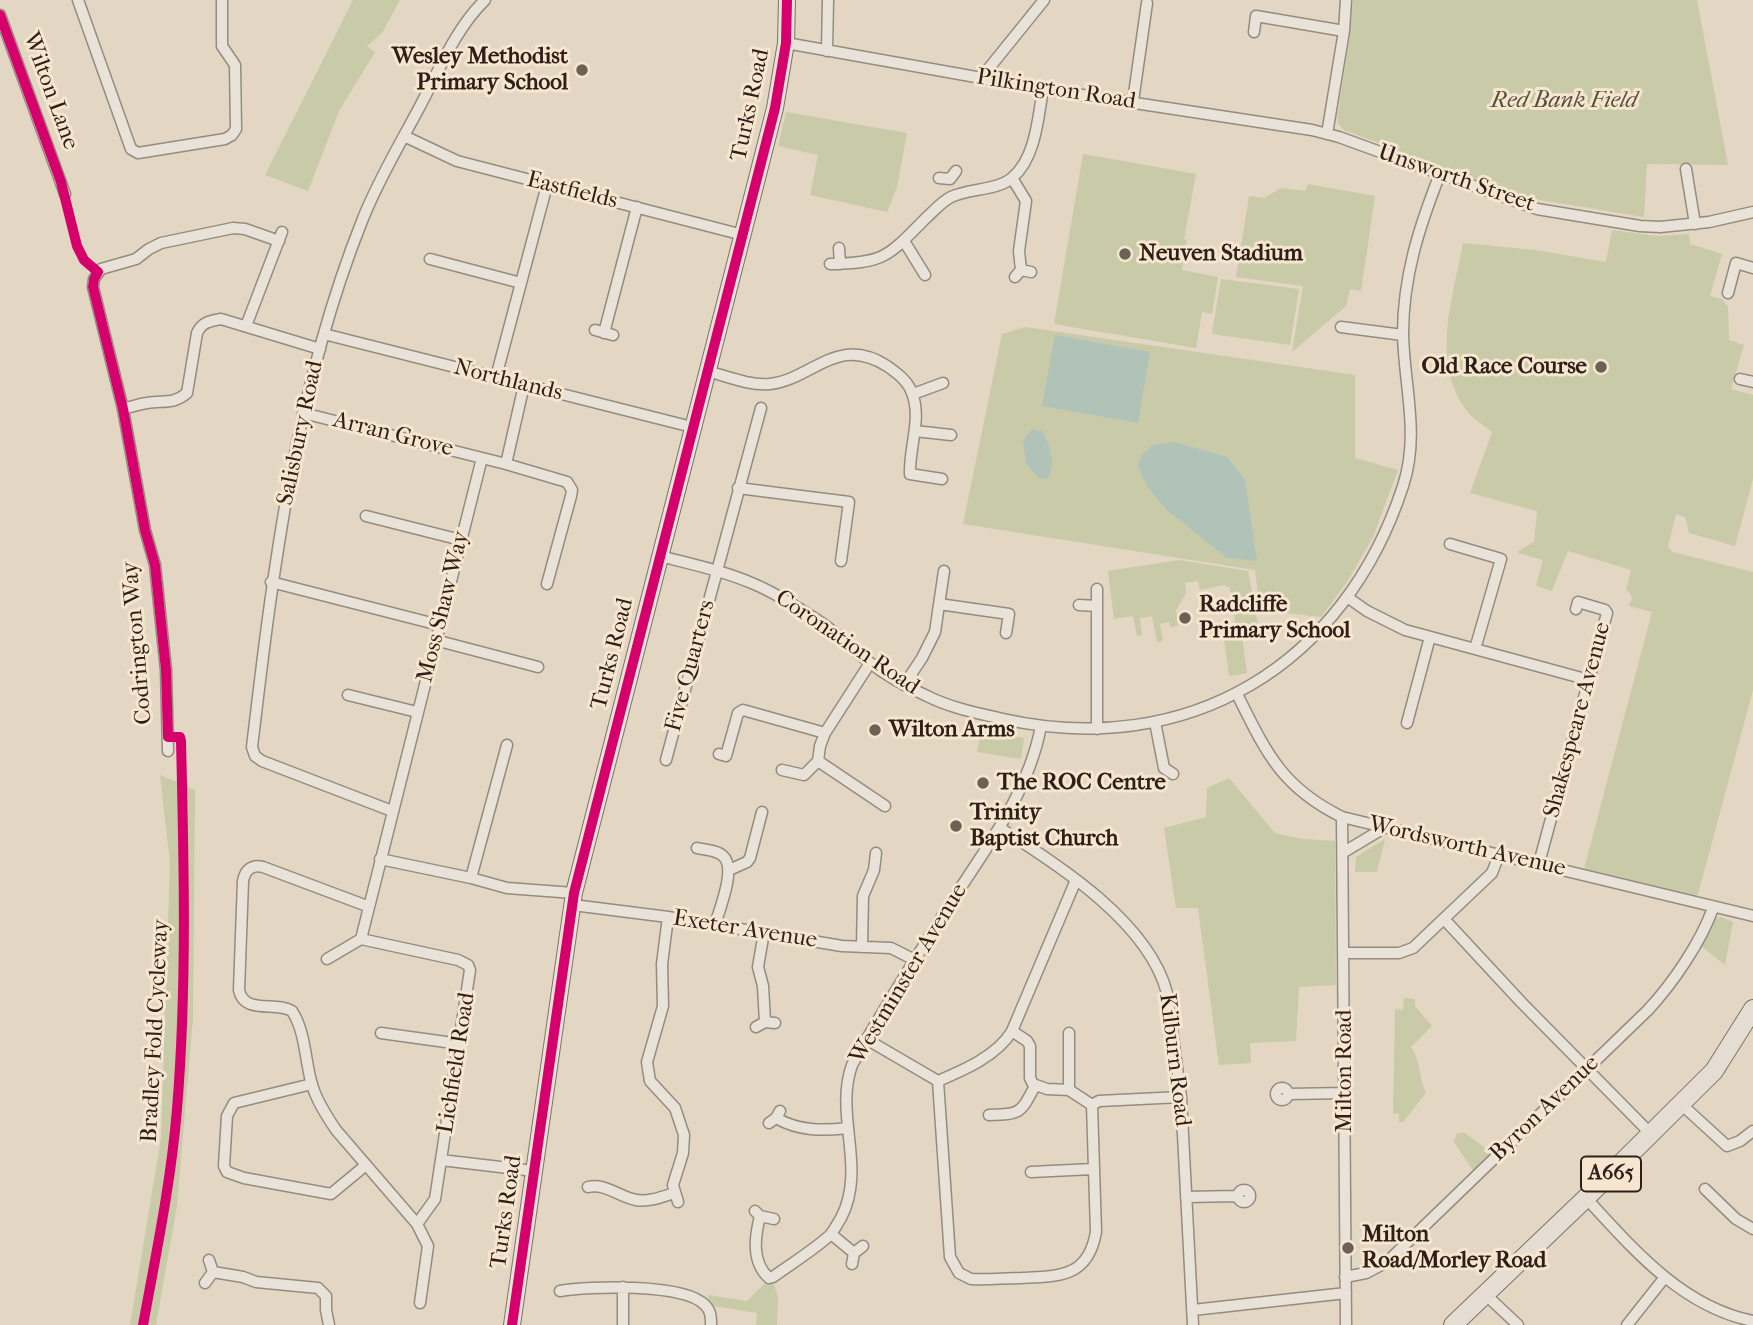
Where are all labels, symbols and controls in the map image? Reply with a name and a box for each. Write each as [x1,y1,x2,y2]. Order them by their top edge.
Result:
street label: Wilton Lane [16,29,84,153]
place label: Wesley Methodist Primary School [392,43,568,97]
street label: Turks Road [726,46,776,164]
marker: Wesley Methodist Primary School [574,62,590,78]
street label: Pilkington Road [974,64,1138,116]
park label: Red Bank Field [1491,87,1637,115]
street label: Unsworth Street [1374,139,1538,219]
street label: Eastfields [524,166,620,216]
place label: Neuven Stadium [1139,240,1303,268]
marker: Neuven Stadium [1117,246,1133,262]
place label: Old Race Course [1421,353,1587,381]
street label: Northlands [451,354,565,408]
street label: Salisbury Road [272,358,330,508]
marker: Old Race Course [1593,359,1609,375]
street label: Arran Grove [330,407,456,463]
street label: Moss Shaw Way [412,529,476,685]
street label: Codrington Way [117,560,159,726]
street label: Coronation Road [770,585,924,701]
place label: Radcliffe Primary School [1199,591,1350,645]
street label: Turks Road [586,595,640,713]
street label: Five Quarters [660,597,722,735]
marker: Radcliffe Primary School [1177,610,1193,626]
street label: Shakespeare Avenue [1539,619,1617,821]
place label: Wilton Arms [889,716,1015,744]
marker: Wilton Arms [867,722,883,738]
place label: The ROC Centre [997,769,1166,797]
marker: The ROC Centre [975,775,991,791]
place label: Trinity Baptist Church [970,799,1118,853]
street label: Wordsworth Avenue [1366,811,1568,883]
marker: Trinity Baptist Church [948,818,964,834]
street label: Westminster Avenue [844,879,974,1069]
street label: Exeter Avenue [671,905,819,955]
street label: Bradley Fold Cycleway [136,919,176,1143]
street label: Lichfield Road [432,991,482,1135]
street label: Kilburn Road [1152,992,1196,1128]
street label: Milton Road [1331,1009,1359,1133]
street label: Byron Avenue [1485,1050,1605,1168]
street label: Turks Road [485,1154,529,1270]
road number: A665 [1581,1156,1641,1192]
place label: Milton Road/Morley Road [1362,1221,1546,1275]
marker: Milton Road/Morley Road [1340,1240,1356,1256]

